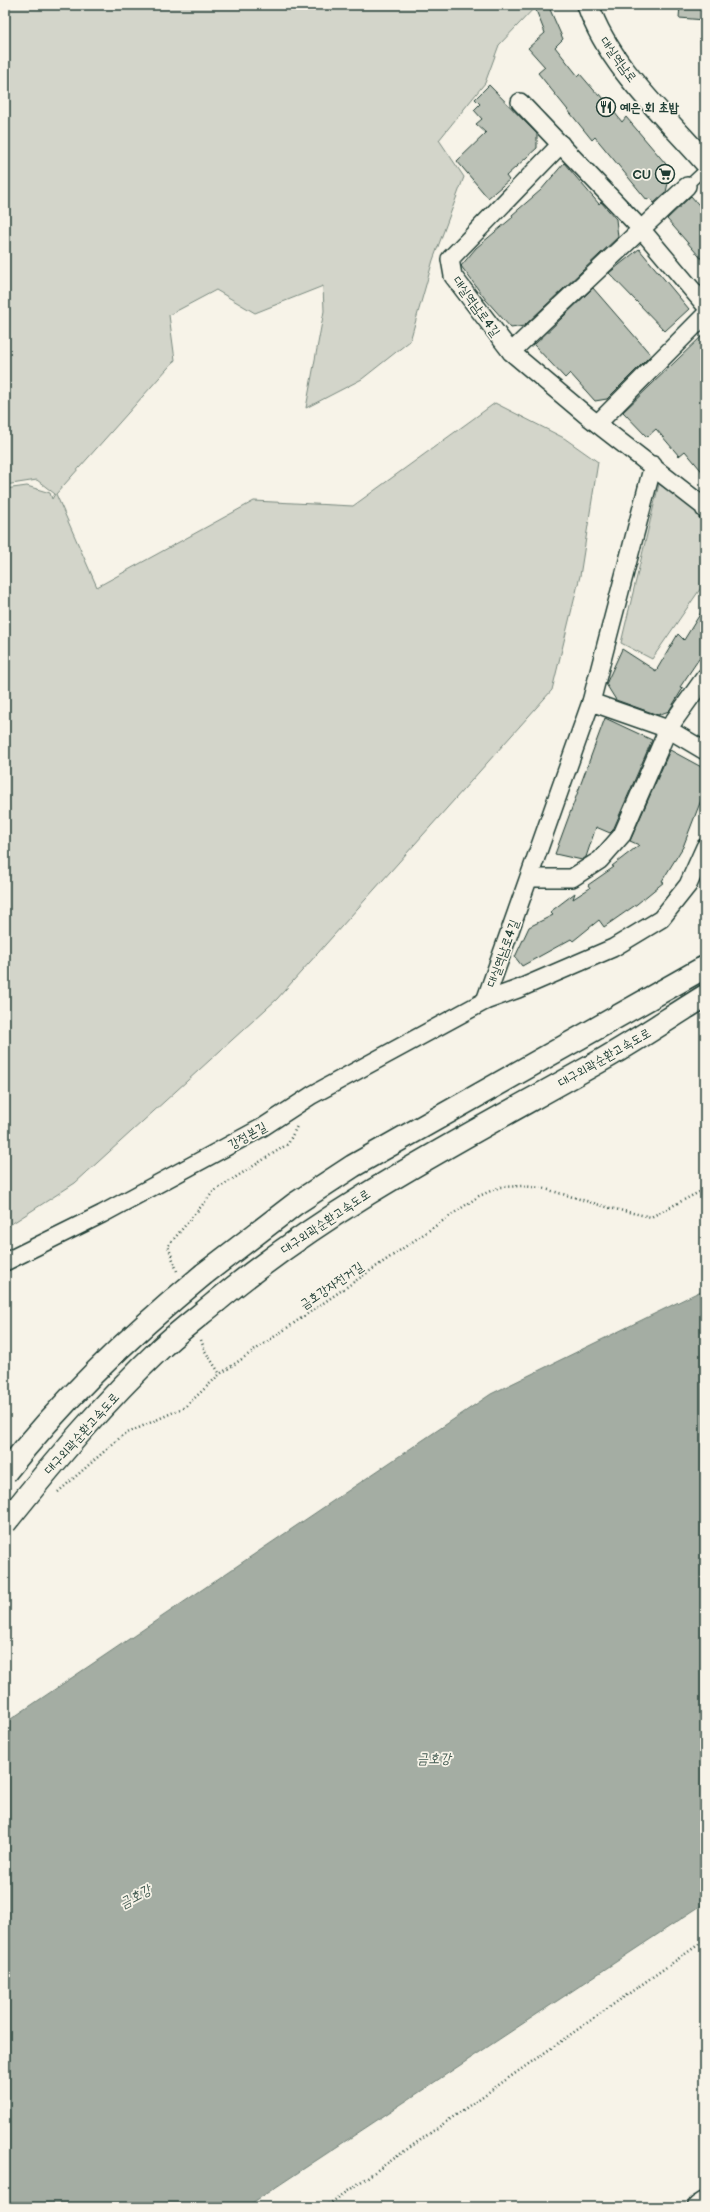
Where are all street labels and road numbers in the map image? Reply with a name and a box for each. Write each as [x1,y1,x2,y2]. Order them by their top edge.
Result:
street label: 대실역남로 [596,34,640,85]
street label: 대실역남로4길 [449,273,503,340]
street label: 대실역남로4길 [483,917,523,989]
street label: 대구외곽순환고속도로 [555,1025,654,1091]
street label: 강정본길 [225,1119,270,1153]
street label: 대구외곽순환고속도로 [278,1186,373,1258]
street label: 금호강자전거길 [297,1259,366,1313]
street label: 대구외곽순환고속도로 [41,1389,123,1478]

